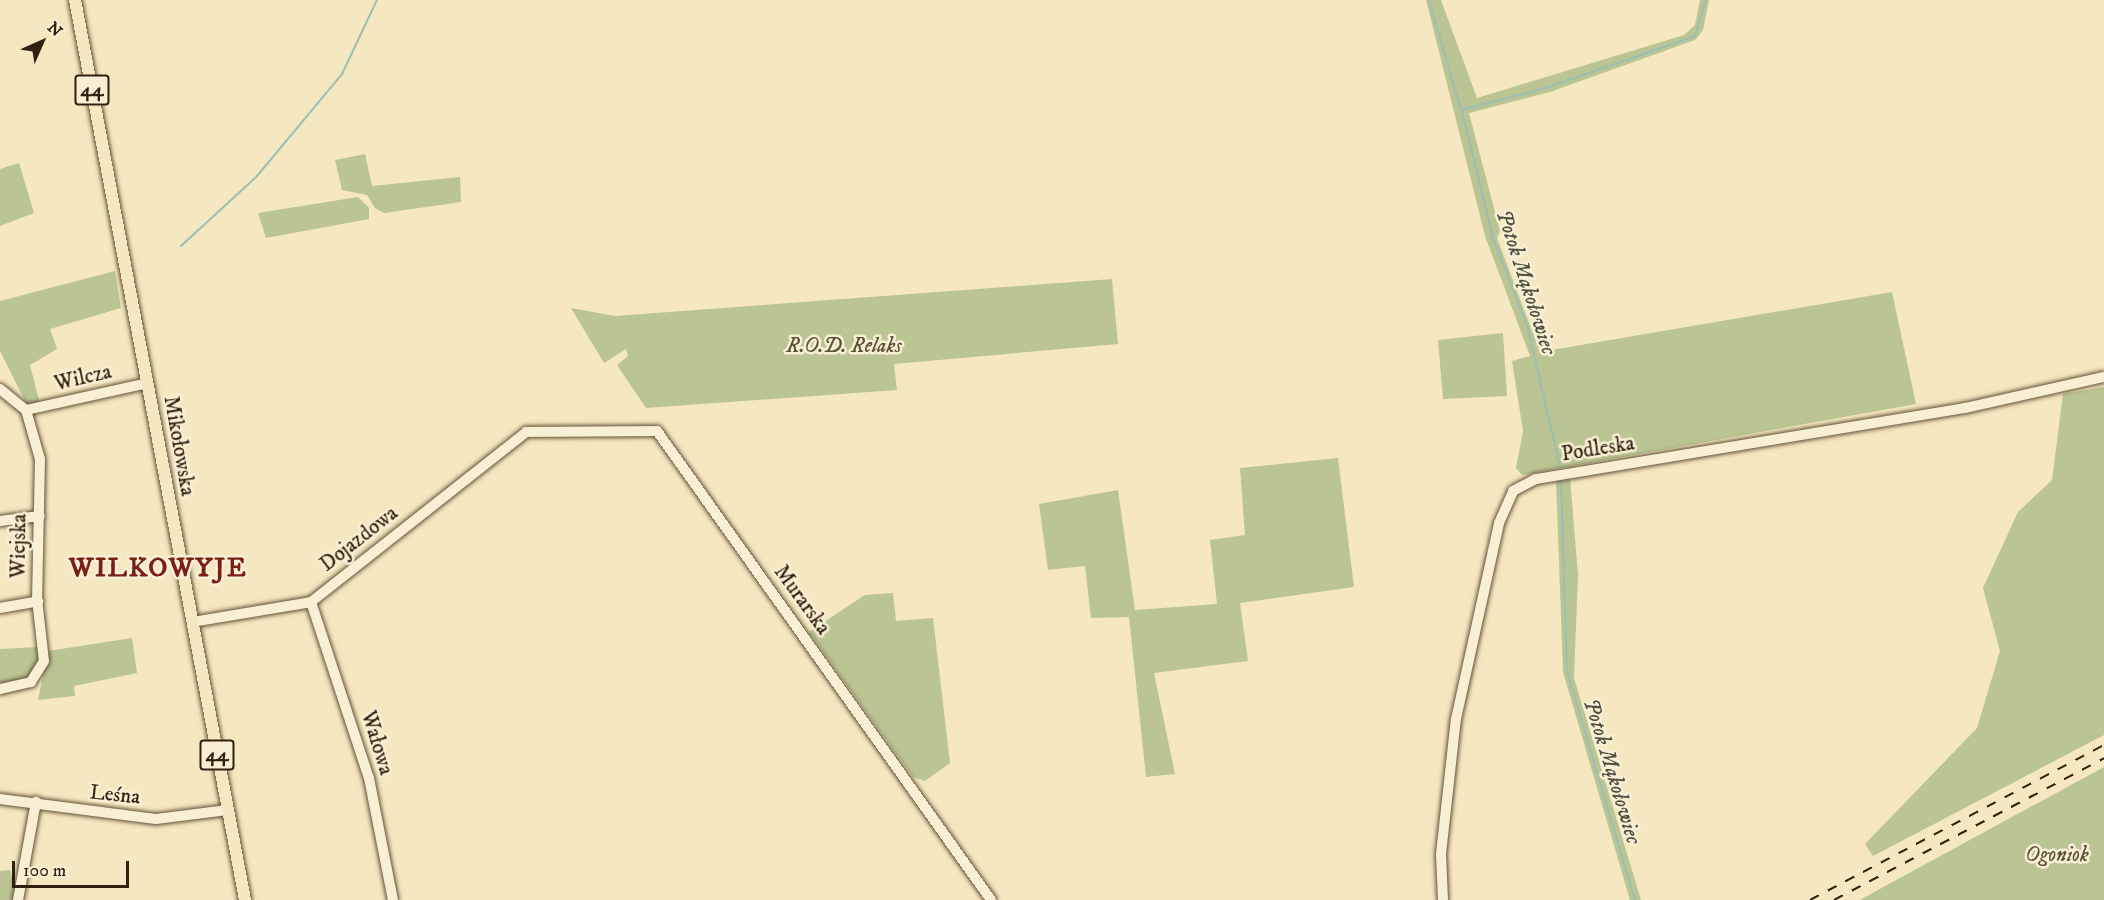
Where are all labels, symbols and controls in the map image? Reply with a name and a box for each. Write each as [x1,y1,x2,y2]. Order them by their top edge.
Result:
north arrow [12,12,72,72]
text: N [43,18,66,41]
road number: 44 [74,73,110,107]
water label: Potok Mąkołowiec [1490,206,1562,358]
park label: R.O.D. Relaks [786,333,902,359]
street label: Wilcza [52,359,114,397]
street label: Mikołowska [158,394,200,498]
street label: Podleska [1560,431,1636,467]
street label: Dojazdowa [315,501,403,577]
street label: Wiejska [6,513,32,579]
district label: WILKOWYJE [69,553,247,585]
street label: Murarska [768,560,836,640]
water label: Potok Mąkołowiec [1577,695,1647,847]
street label: Wałowa [355,708,399,778]
road number: 44 [199,738,235,772]
street label: Leśna [88,780,142,810]
park label: Ogoniok [2025,842,2089,868]
scale bar [15,849,132,887]
text: 100 m [23,860,66,882]

